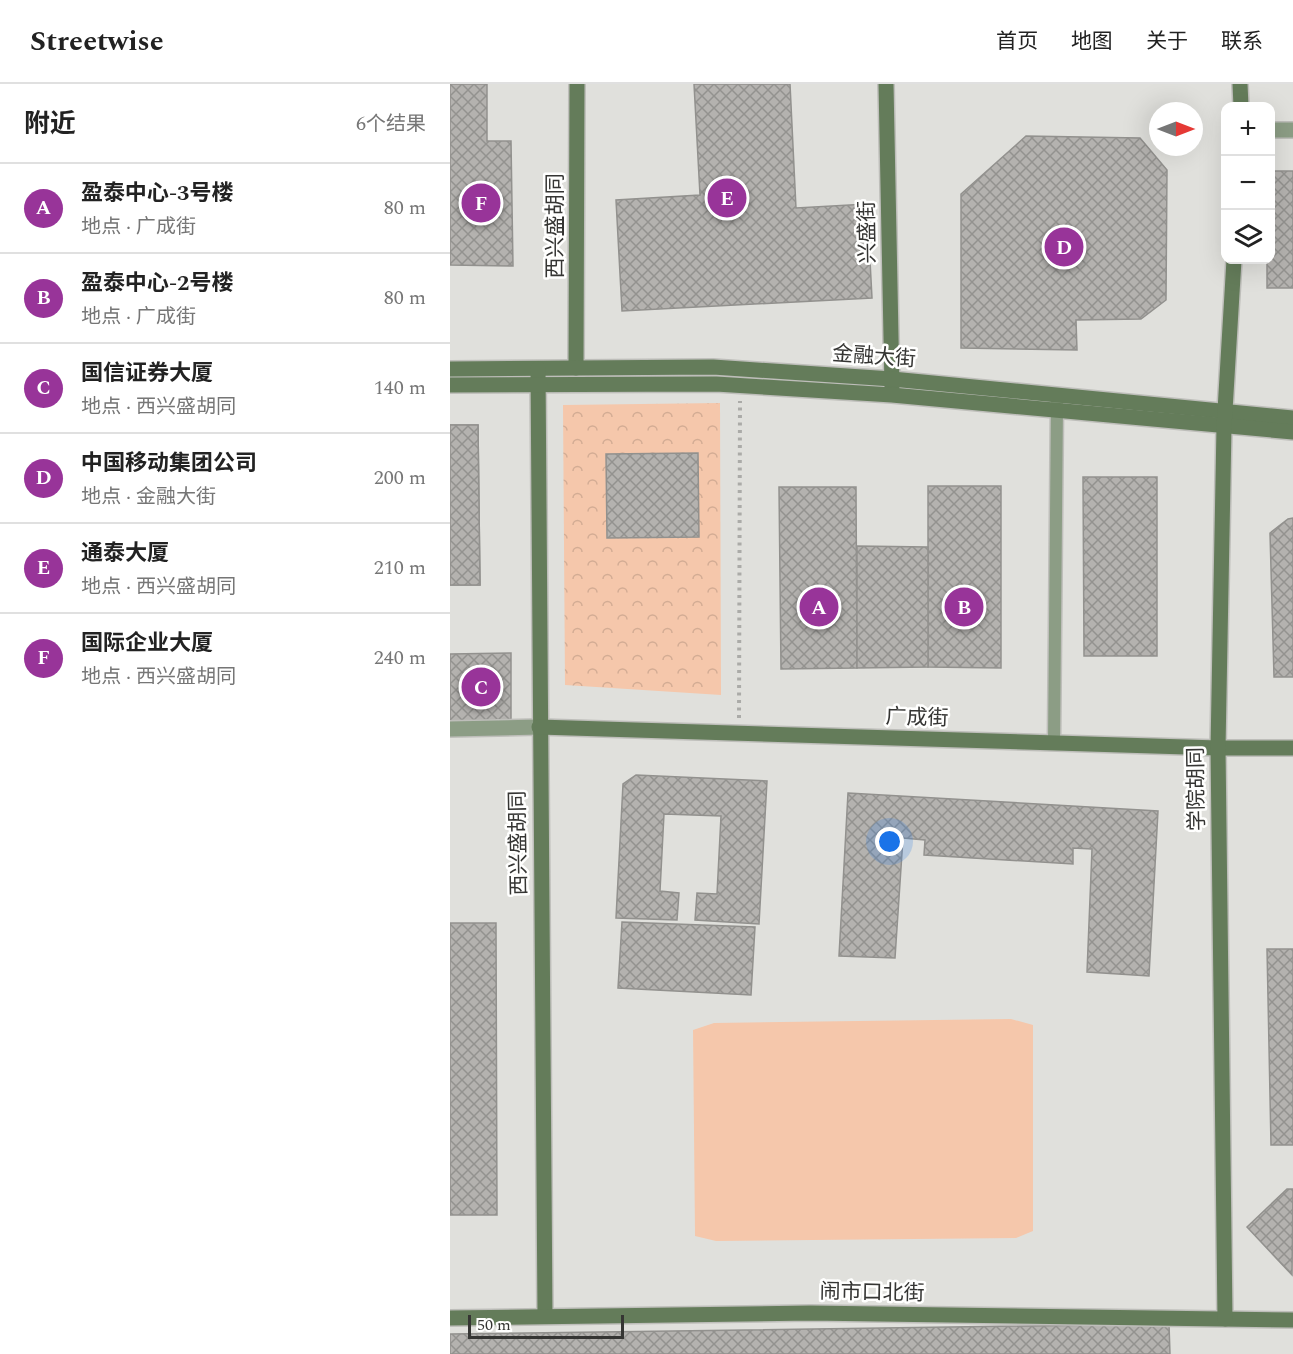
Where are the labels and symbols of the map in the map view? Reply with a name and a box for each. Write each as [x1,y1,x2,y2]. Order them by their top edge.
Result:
north arrow [1149,102,1203,156]
street label: 西兴盛胡同 [540,174,572,279]
pin: E [708,176,746,220]
pin: F [462,180,501,226]
street label: 兴盛街 [851,200,885,264]
pin: D [1044,224,1084,270]
street label: 金融大街 [831,338,917,376]
pin: A [800,584,838,630]
pin: B [944,584,984,630]
pin: C [462,664,501,710]
street label: 广成街 [885,701,949,735]
street label: 学院胡同 [1180,747,1214,831]
street label: 西兴盛胡同 [502,790,536,896]
your location [875,827,904,856]
street label: 闹市口北街 [819,1276,925,1310]
scale bar [468,1312,624,1340]

